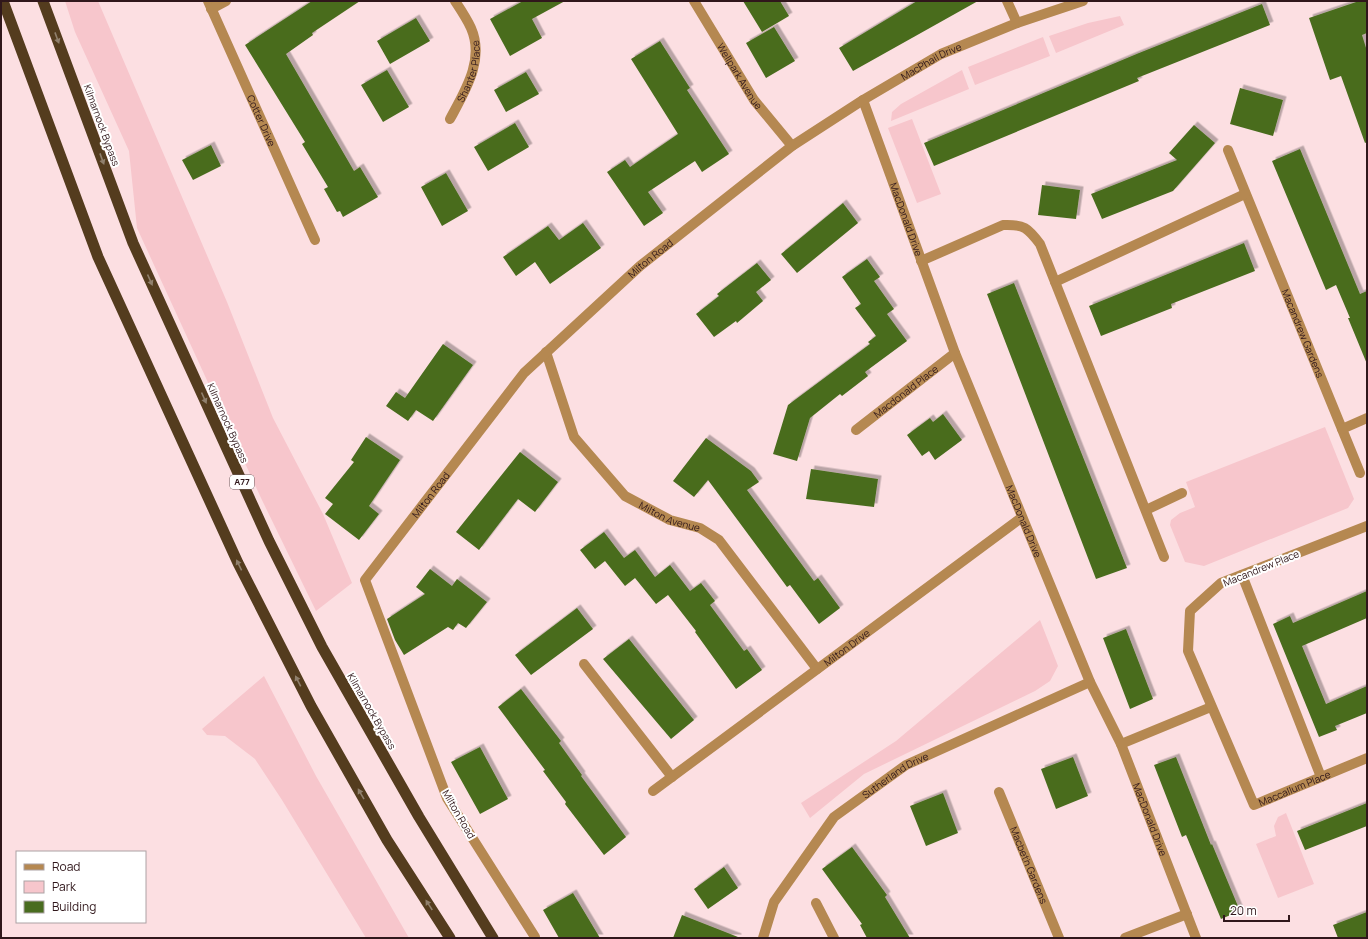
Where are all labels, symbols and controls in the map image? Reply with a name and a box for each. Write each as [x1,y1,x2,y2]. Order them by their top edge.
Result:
one-way arrow [54,32,60,44]
street label: Shanter Place [453,39,483,105]
street label: MacPhail Drive [898,39,964,83]
street label: Wellpark Avenue [714,40,766,112]
street label: Kilmarnock Bypass [81,82,123,168]
street label: Cotter Drive [244,92,279,149]
one-way arrow [99,154,105,166]
street label: MacDonald Drive [887,181,926,258]
street label: Milton Road [625,236,676,281]
one-way arrow [147,274,153,286]
street label: Macandrew Gardens [1278,287,1327,380]
street label: Macdonald Place [871,362,941,421]
street label: Kilmarnock Bypass [204,381,252,465]
one-way arrow [201,393,207,404]
street label: Milton Road [408,469,453,521]
road number: A77 [230,475,254,489]
street label: MacDonald Drive [1003,483,1045,560]
street label: Milton Avenue [637,498,702,535]
street label: Macandrew Place [1221,546,1301,590]
one-way arrow [236,559,242,571]
street label: Milton Drive [821,626,873,669]
street label: Kilmarnock Bypass [344,670,400,752]
one-way arrow [295,675,301,687]
street label: Sutherland Drive [859,749,931,802]
street label: Maccallum Place [1256,767,1333,809]
street label: MacDonald Drive [1130,781,1171,858]
street label: Milton Road [439,787,479,841]
one-way arrow [358,788,365,800]
street label: Macbeth Gardens [1007,824,1051,906]
legend [16,851,146,923]
text: Road [52,858,80,875]
text: Park [52,878,77,895]
scale bar [1224,897,1289,923]
text: Building [52,898,96,915]
one-way arrow [425,900,433,910]
text: 20 m [1230,902,1257,919]

